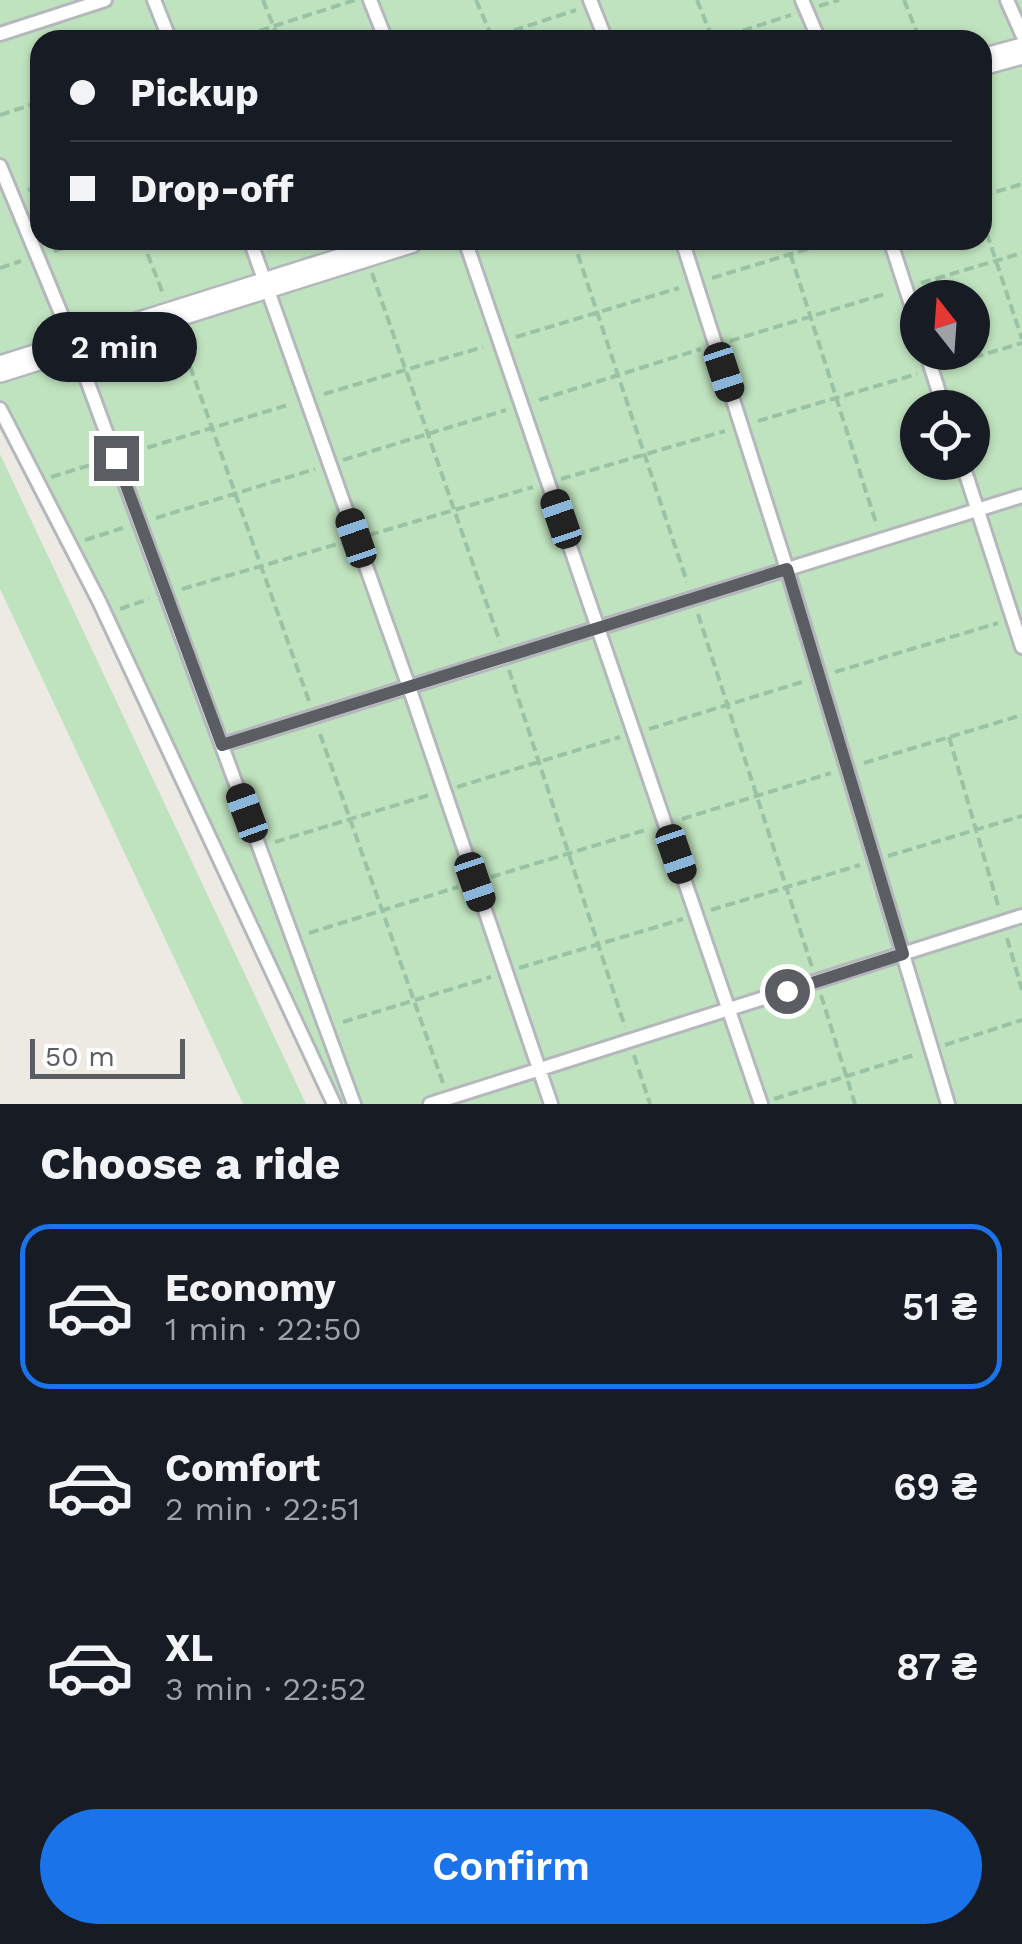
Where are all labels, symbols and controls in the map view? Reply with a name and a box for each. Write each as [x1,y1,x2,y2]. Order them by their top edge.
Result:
text: Pickup [130,71,259,115]
text: Drop-off [130,167,294,211]
north arrow [900,280,990,370]
map controls [900,280,990,480]
callout: 2 min [34,313,198,383]
text: 2 min [71,328,158,366]
car [700,339,748,405]
button: locate [900,390,990,480]
route end [94,436,139,481]
car [537,486,585,552]
car [332,505,380,571]
car [223,780,271,846]
car [652,821,700,887]
car [451,849,499,915]
route start [765,969,810,1014]
scale bar [30,1034,185,1078]
text: 50 m [45,1040,115,1073]
text: Choose a ride [40,1137,340,1190]
icon: car [45,1262,135,1352]
text: Economy [165,1266,336,1310]
text: 51 ₴ [902,1285,977,1329]
text: 1 min · 22:50 [165,1310,362,1348]
icon: car [45,1442,135,1532]
text: Comfort [165,1446,320,1490]
text: 69 ₴ [893,1465,977,1509]
text: 2 min · 22:51 [165,1490,360,1528]
icon: car [45,1622,135,1712]
text: XL [165,1626,213,1670]
text: 87 ₴ [896,1645,977,1689]
text: 3 min · 22:52 [165,1670,367,1708]
button: Confirm [40,1809,982,1924]

